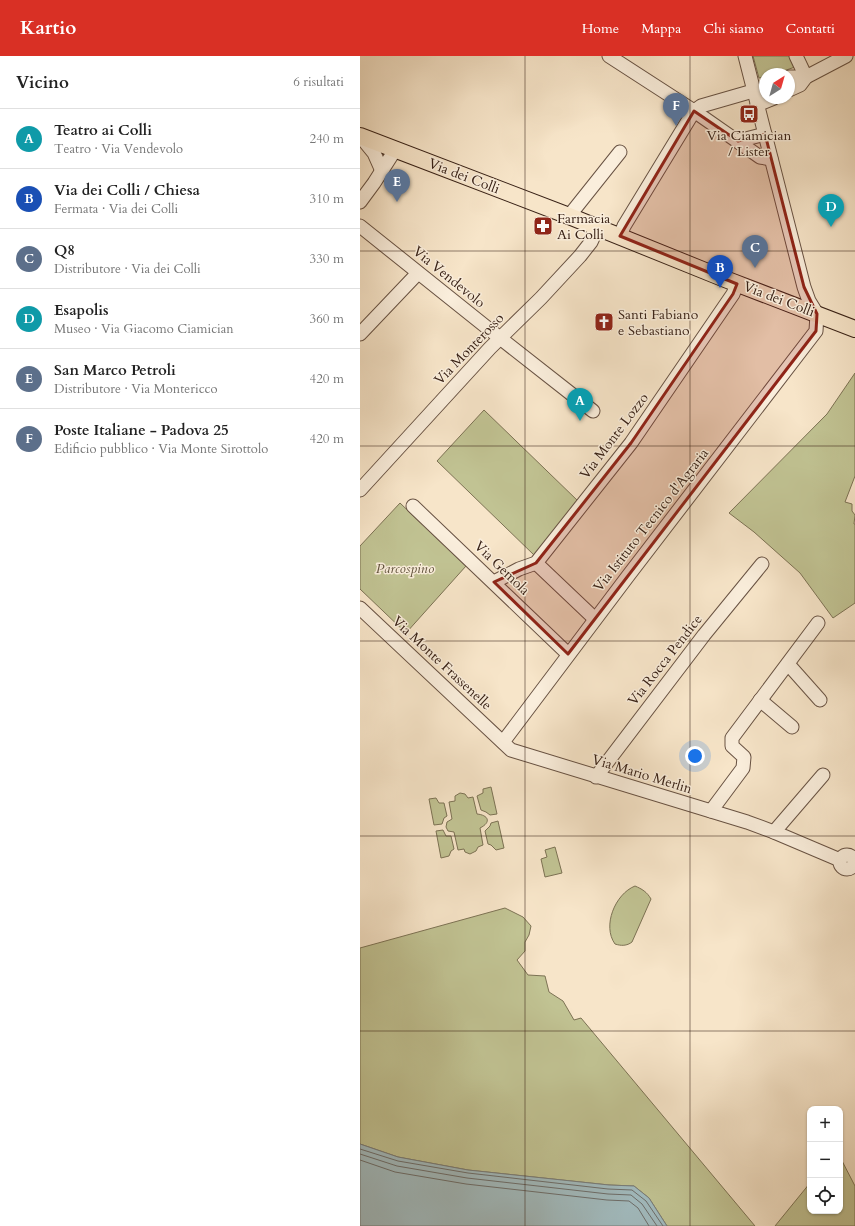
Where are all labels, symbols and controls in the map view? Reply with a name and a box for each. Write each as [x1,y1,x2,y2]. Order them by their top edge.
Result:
text: Kartio [20,15,76,41]
text: Home [582,19,619,38]
text: Mappa [641,19,681,38]
text: Chi siamo [703,19,764,38]
text: Contatti [786,19,835,38]
north arrow [759,68,795,104]
text: Vicino [16,71,69,94]
text: 6 risultati [293,73,344,91]
pin: F [663,93,689,126]
bus stop icon: Via Ciamician / Lister [738,103,760,125]
text: Teatro ai Colli [54,120,152,140]
place label: Via Ciamician / Lister [707,126,791,161]
text: A [24,130,34,148]
text: 240 m [310,130,344,148]
text: Teatro · Via Vendevolo [54,140,183,158]
street label: Via dei Colli [426,154,502,198]
pin: E [384,169,410,202]
text: Via dei Colli / Chiesa [54,180,200,200]
text: B [24,190,34,208]
text: 310 m [310,190,344,208]
pin: D [818,194,844,227]
text: Fermata · Via dei Colli [54,200,178,218]
place label: Farmacia Ai Colli [557,209,610,244]
pharmacy icon: Farmacia Ai Colli [532,215,554,237]
pin: C [742,235,768,268]
text: Q8 [54,240,75,260]
street label: Via Vendevolo [409,242,490,312]
text: C [24,250,34,268]
text: 330 m [310,250,344,268]
pin: B [707,255,733,288]
text: Distributore · Via dei Colli [54,260,201,278]
street label: Via dei Colli [741,277,817,321]
text: Esapolis [54,300,109,320]
place label: Santi Fabiano e Sebastiano [618,305,699,340]
street label: Via Monterosso [430,309,508,389]
text: D [23,310,35,328]
text: 360 m [310,310,344,328]
church icon: Santi Fabiano e Sebastiano [593,311,615,333]
text: Museo · Via Giacomo Ciamician [54,320,234,338]
text: San Marco Petroli [54,360,176,380]
text: E [25,370,33,388]
text: 420 m [310,370,344,388]
text: Distributore · Via Montericco [54,380,218,398]
pin: A [567,388,593,421]
street label: Via Monte Lozzo [575,389,653,483]
text: Poste Italiane - Padova 25 [54,420,229,440]
text: F [25,430,33,448]
text: 420 m [310,430,344,448]
text: Edificio pubblico · Via Monte Sirottolo [54,440,268,458]
street label: Via Istituto Tecnico d'Agraria [589,444,713,596]
street label: Via Gemola [470,537,534,599]
park label: Parcospino [376,559,435,578]
street label: Via Rocca Pendice [623,611,707,709]
street label: Via Monte Frassenelle [388,612,496,714]
your location [685,746,705,766]
street label: Via Mario Merlin [590,750,694,798]
map controls [807,1106,843,1214]
button: + [807,1106,843,1142]
button: − [807,1142,843,1178]
button: locate [807,1178,843,1214]

